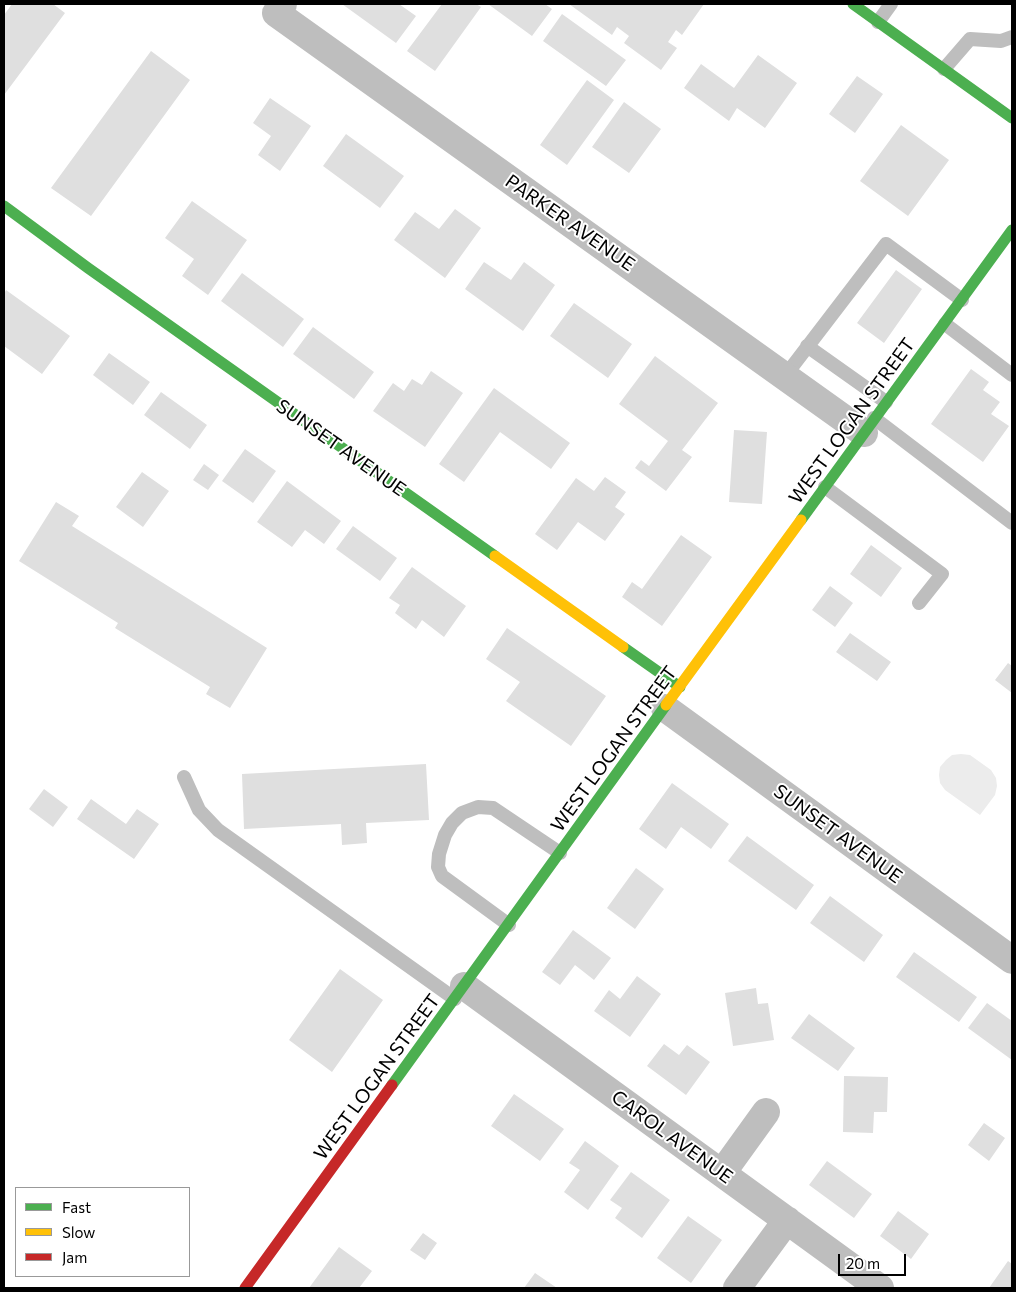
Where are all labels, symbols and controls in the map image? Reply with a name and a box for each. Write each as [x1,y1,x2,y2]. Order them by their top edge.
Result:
street label: PARKER AVENUE [501,170,639,276]
street label: WEST LOGAN STREET [784,334,920,508]
street label: SUNSET AVENUE [272,395,410,501]
street label: WEST LOGAN STREET [546,662,682,836]
street label: SUNSET AVENUE [769,780,907,888]
street label: WEST LOGAN STREET [309,990,445,1164]
street label: CAROL AVENUE [607,1085,737,1189]
legend [15,1187,190,1277]
text: Fast [62,1198,91,1216]
text: Slow [62,1223,95,1241]
scale bar [841,1244,908,1276]
text: Jam [62,1248,87,1266]
text: 20 m [846,1254,880,1272]

